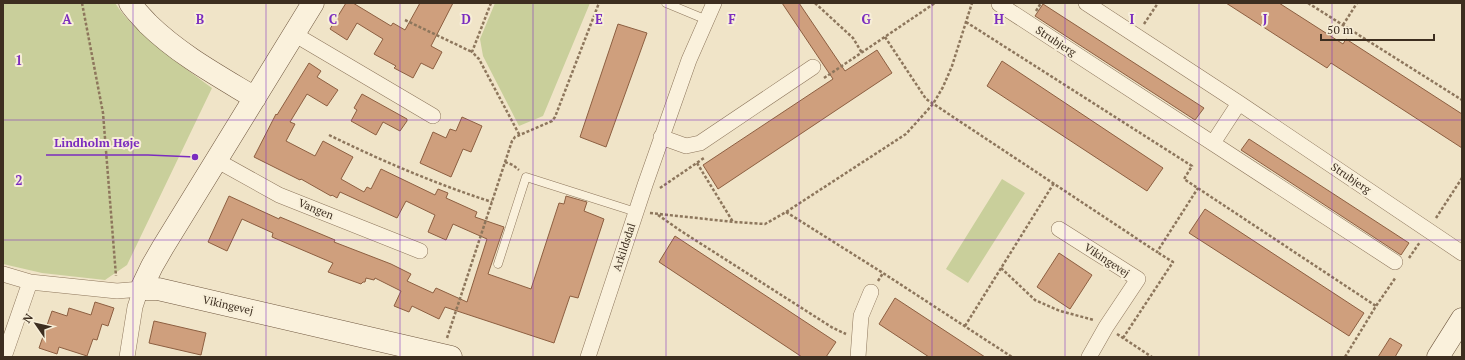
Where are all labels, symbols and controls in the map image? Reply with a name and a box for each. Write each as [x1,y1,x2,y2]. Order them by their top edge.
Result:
text: A [62,10,72,28]
text: B [196,10,204,28]
text: C [329,10,337,28]
text: D [461,10,471,28]
text: E [595,10,603,28]
text: F [728,10,736,28]
text: G [861,10,871,28]
text: H [994,10,1004,28]
text: I [1130,10,1135,28]
text: J [1263,10,1268,28]
scale bar [1321,16,1434,42]
text: 50 m [1327,22,1354,37]
street label: Strubjerg [1033,23,1079,59]
text: 1 [15,51,23,69]
callout: Lindholm Høje [46,131,148,155]
text: Lindholm Høje [54,135,140,150]
street label: Strubjerg [1328,160,1374,197]
text: 2 [15,171,23,189]
street label: Vangen [296,196,336,223]
street label: Arkildsdal [610,221,638,273]
street label: Vikingevej [1082,240,1132,280]
street label: Vikingevej [201,292,255,318]
north arrow [16,304,56,344]
text: N [20,310,36,326]

